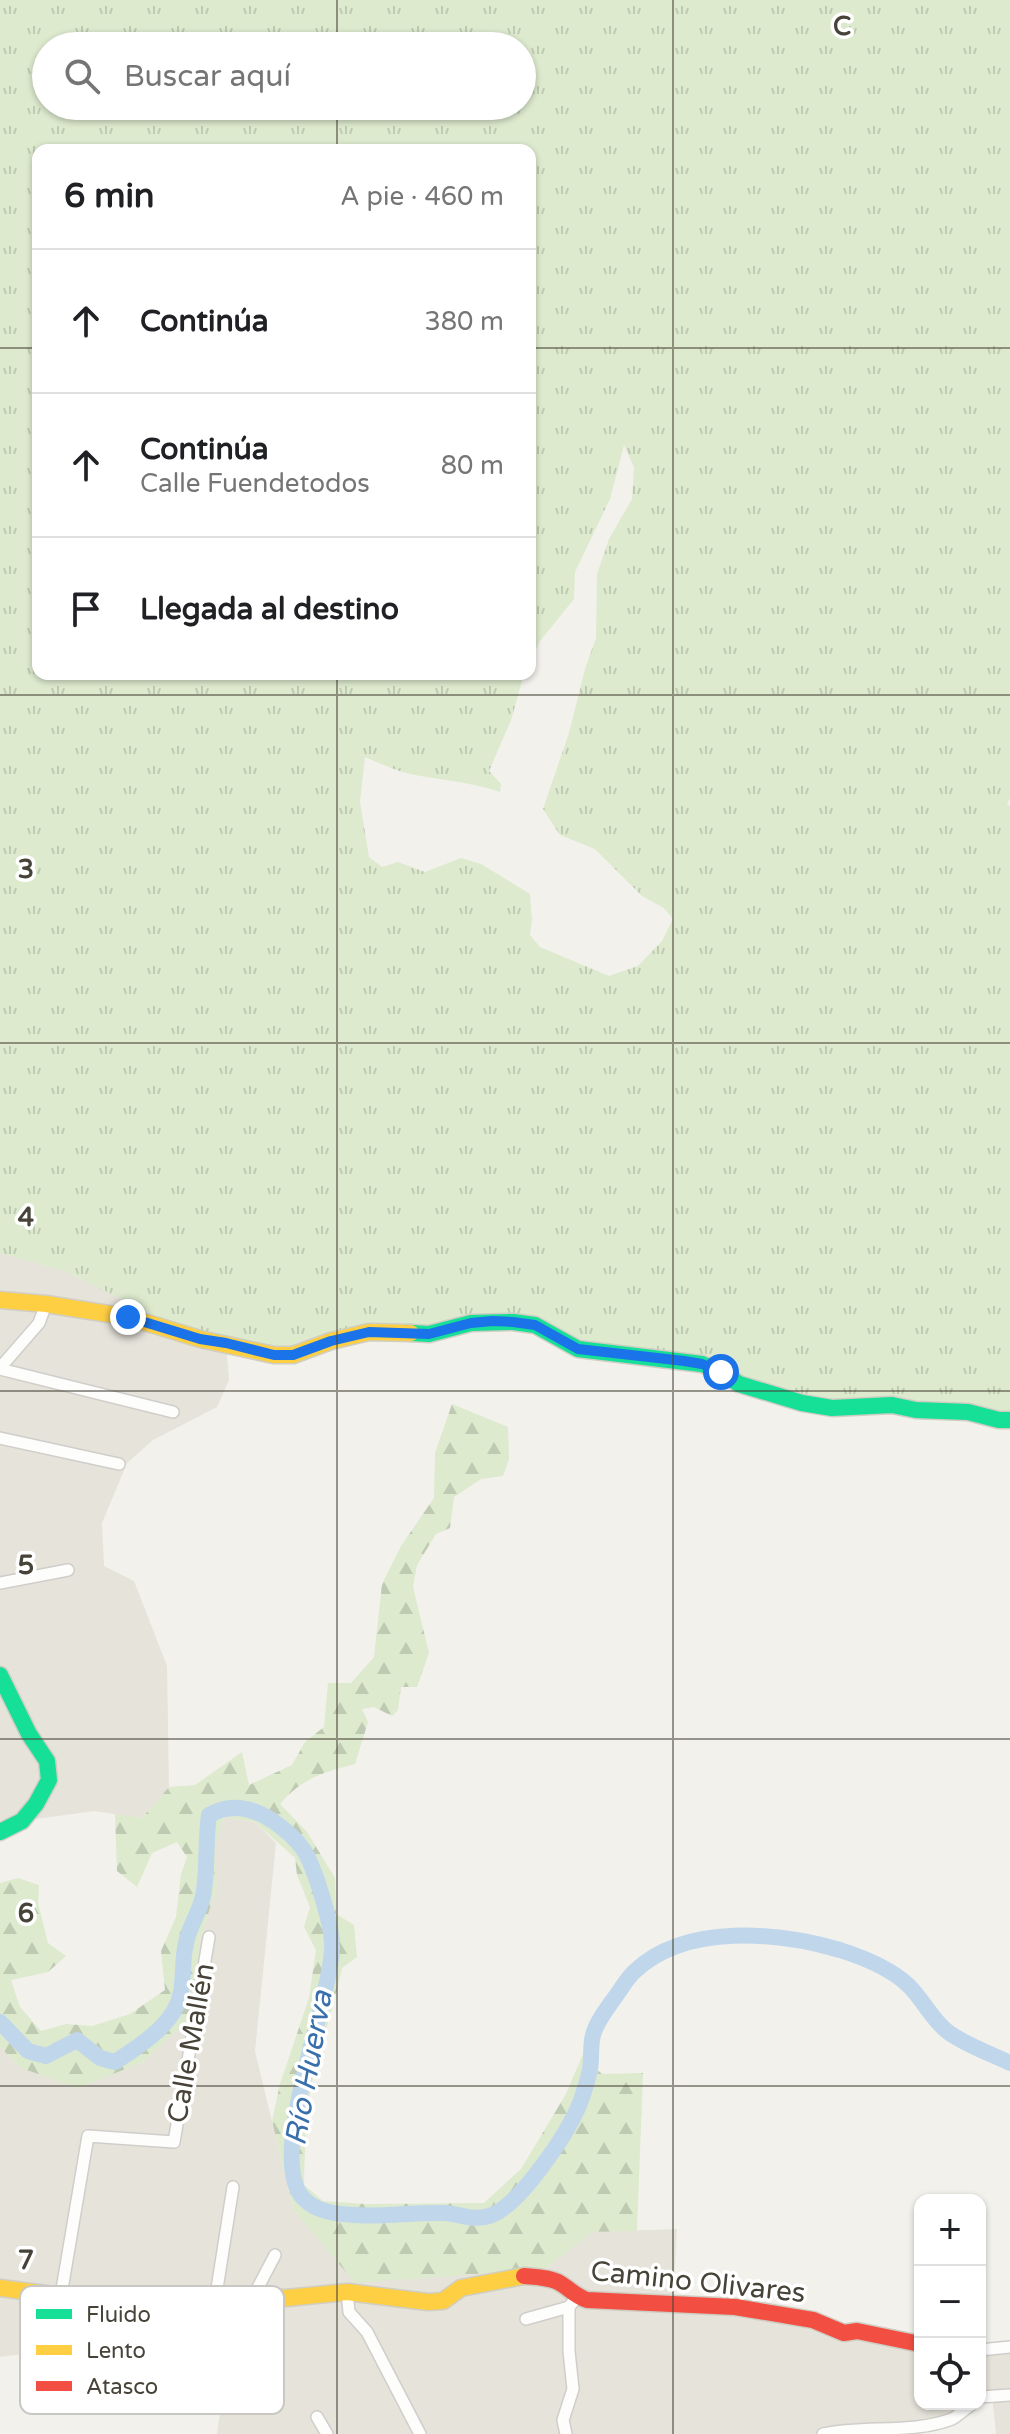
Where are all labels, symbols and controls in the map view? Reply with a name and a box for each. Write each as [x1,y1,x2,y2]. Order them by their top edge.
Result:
text: C [833,11,851,42]
search box [32,32,536,120]
icon: search [60,54,104,98]
text: Buscar aquí [124,58,291,95]
text: 6 min [64,176,155,217]
text: A pie · 460 m [340,181,504,212]
icon: ahead [64,299,108,343]
text: Continúa [140,303,269,340]
text: 380 m [424,306,504,337]
text: Continúa [140,431,269,468]
icon: ahead [64,443,108,487]
text: 80 m [441,450,504,481]
text: Calle Fuendetodos [140,468,370,499]
icon: arrive [64,587,108,631]
text: Llegada al destino [140,591,399,628]
text: 3 [18,854,34,885]
text: 4 [18,1202,34,1233]
route end [110,1299,146,1335]
route start [703,1354,739,1390]
text: 5 [18,1550,34,1581]
text: 6 [18,1898,34,1929]
street label: Calle Mallén [160,1960,222,2126]
water label: Río Huerva [277,1987,341,2148]
map controls [914,2194,986,2410]
button: + [914,2194,986,2266]
text: 7 [18,2245,34,2276]
street label: Camino Olivares [589,2254,807,2310]
button: − [914,2266,986,2338]
legend [20,2286,284,2414]
text: Fluido [86,2302,151,2328]
text: Lento [86,2338,146,2364]
button: locate [914,2338,986,2410]
text: Atasco [86,2374,158,2400]

